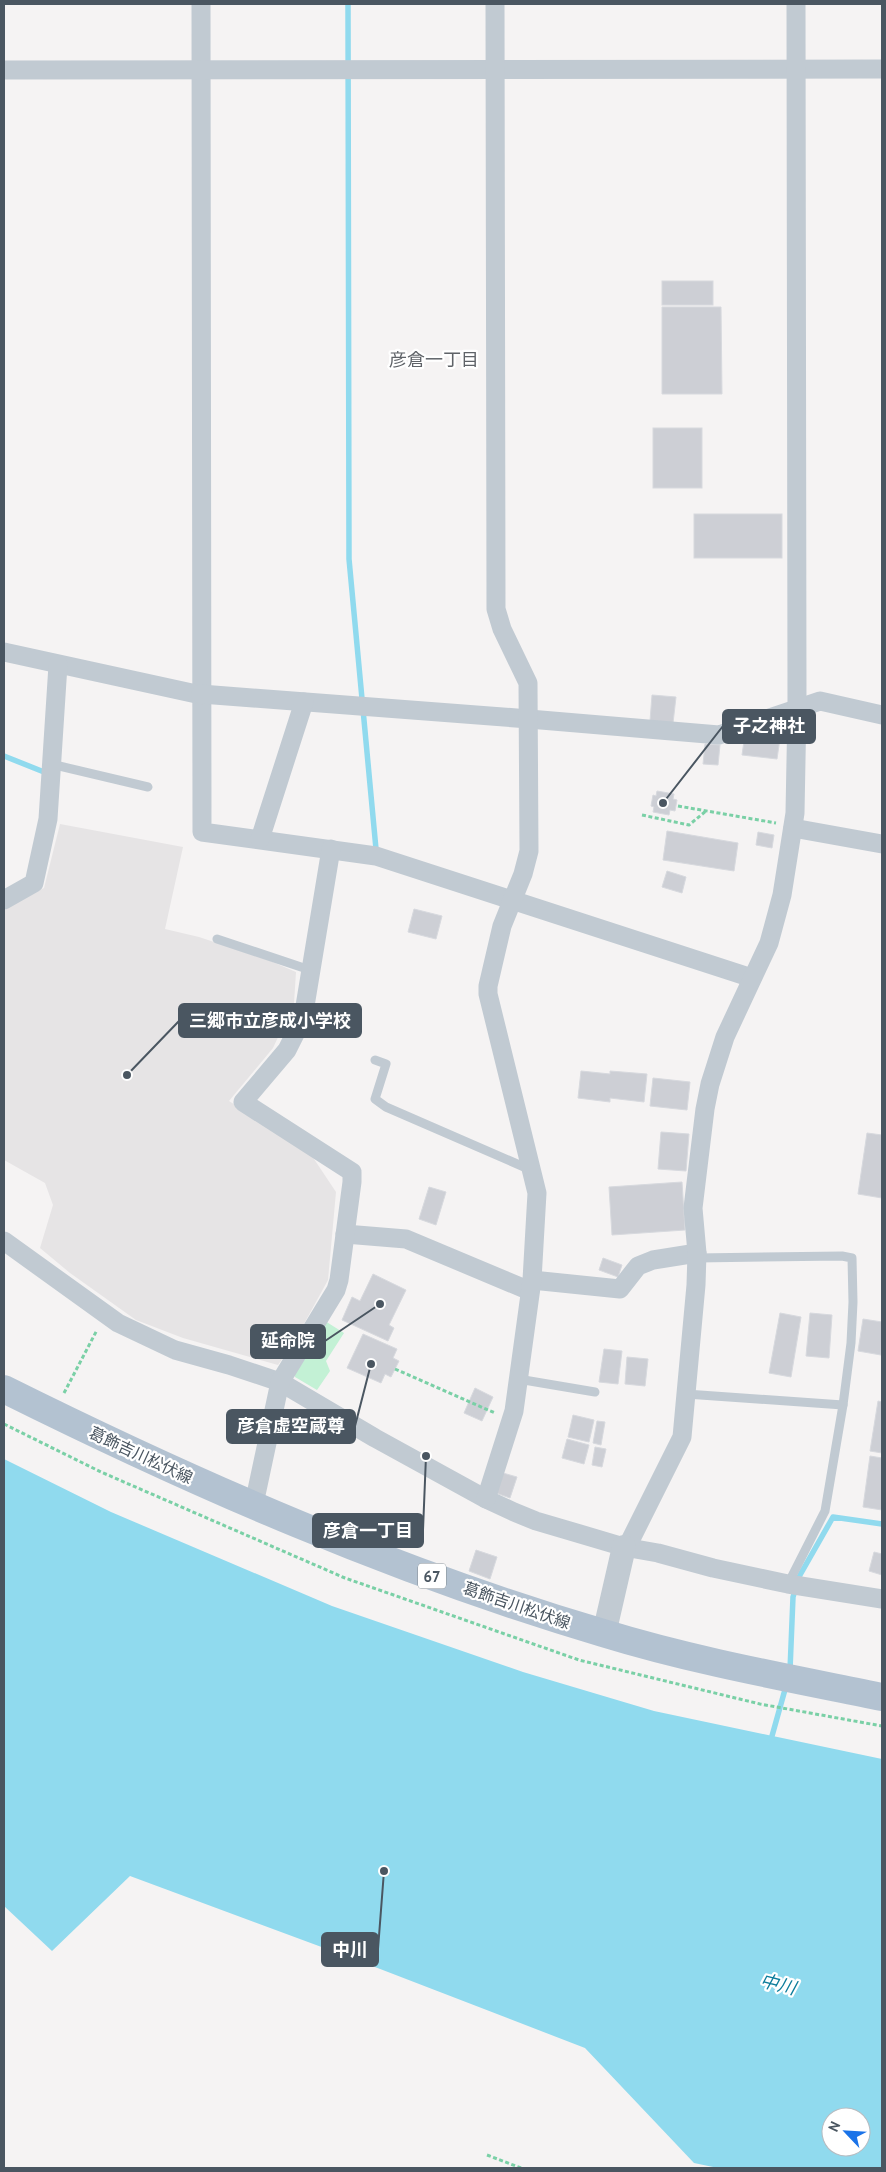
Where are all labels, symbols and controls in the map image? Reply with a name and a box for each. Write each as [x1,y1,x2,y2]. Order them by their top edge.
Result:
district label: 彦倉一丁目 [389,348,479,371]
callout: 子之神社 [723,710,815,743]
text: 子之神社 [733,714,805,737]
callout: 三郷市立彦成小学校 [179,1004,361,1037]
text: 三郷市立彦成小学校 [189,1009,351,1032]
callout: 延命院 [251,1325,325,1358]
text: 延命院 [261,1329,315,1352]
callout: 彦倉虚空蔵尊 [227,1410,355,1443]
text: 彦倉虚空蔵尊 [237,1414,345,1437]
street label: 葛飾吉川松伏線 [86,1422,196,1488]
callout: 彦倉一丁目 [313,1514,423,1547]
text: 彦倉一丁目 [323,1519,413,1542]
road number: 67 [418,1564,446,1588]
street label: 葛飾吉川松伏線 [461,1577,573,1633]
callout: 中川 [322,1933,378,1966]
text: 中川 [332,1938,368,1961]
water label: 中川 [758,1968,800,2000]
north arrow [821,2107,871,2157]
text: N [824,2119,844,2134]

